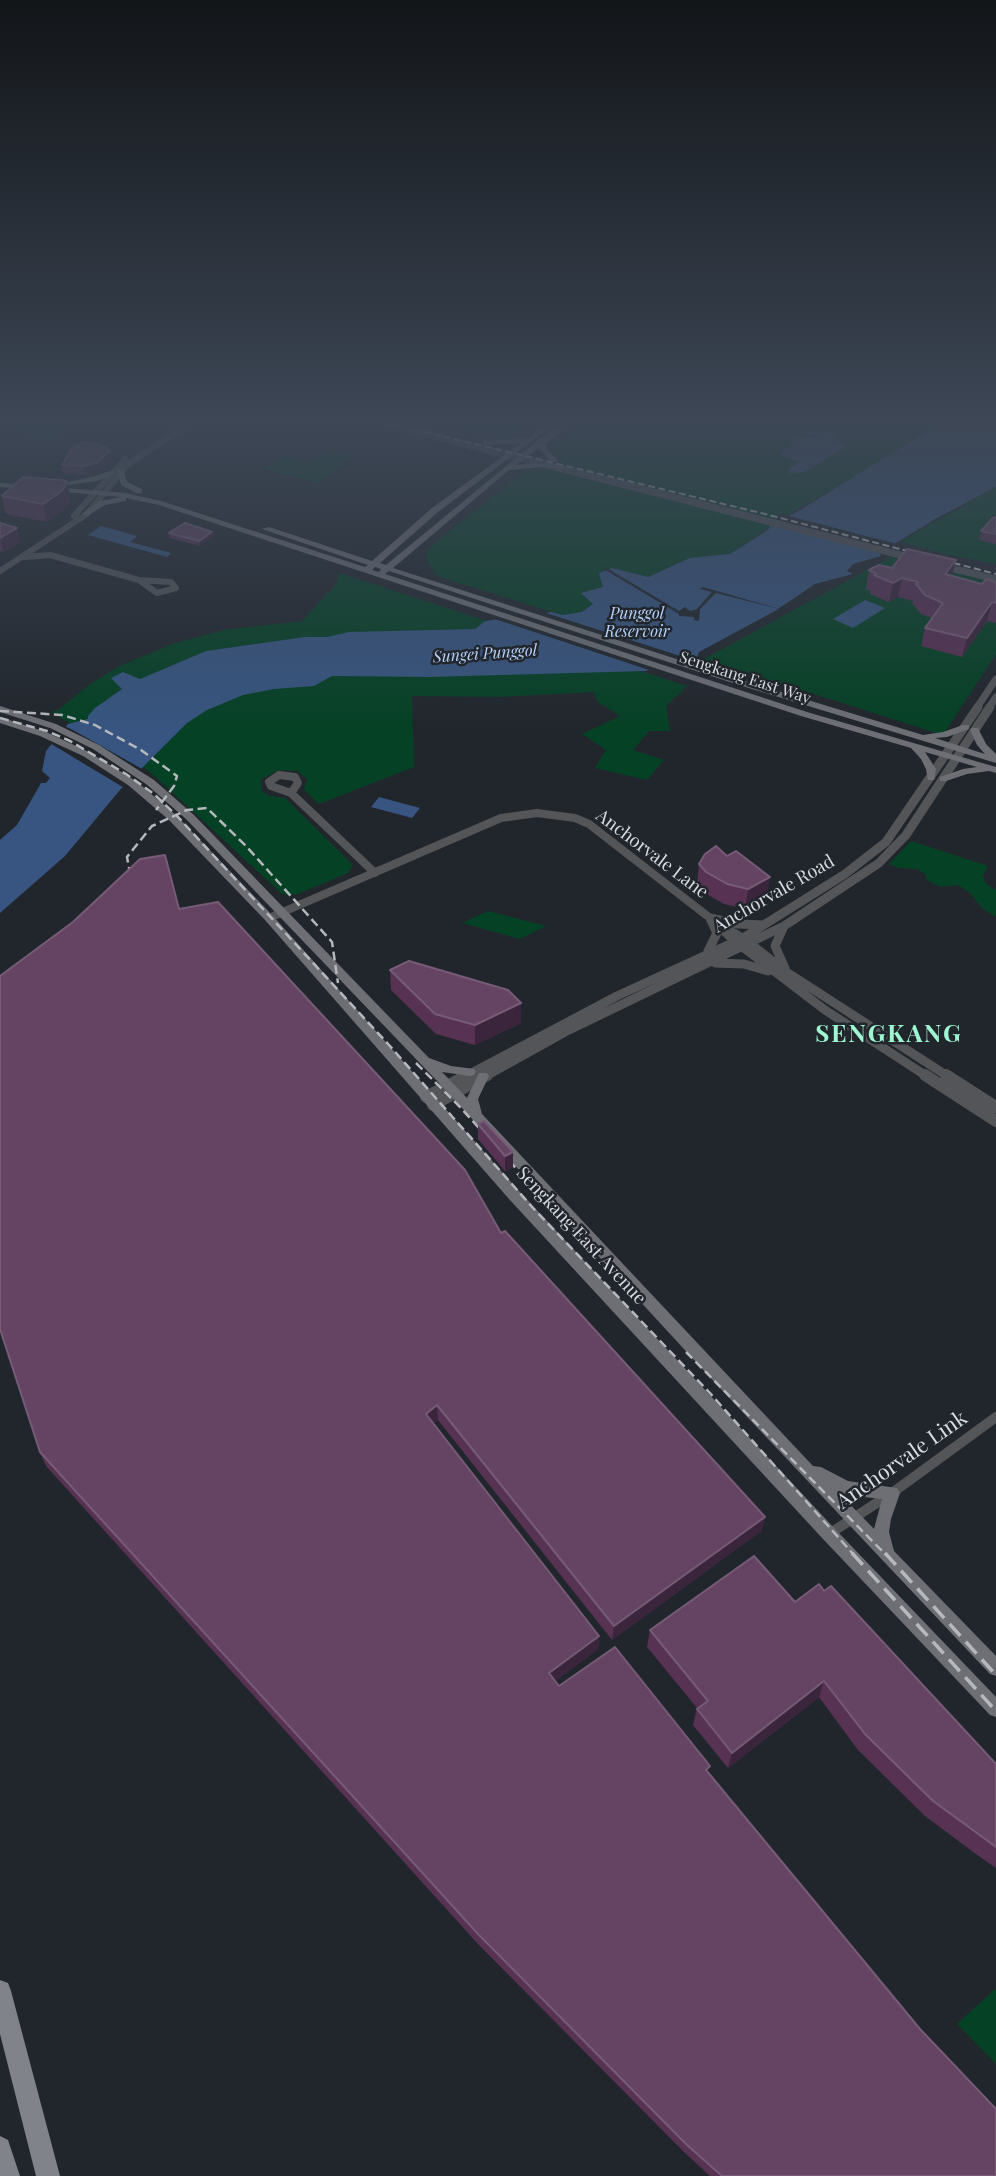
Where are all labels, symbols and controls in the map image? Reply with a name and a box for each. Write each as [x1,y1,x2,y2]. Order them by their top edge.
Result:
water label: Punggol Reservoir [604,604,670,642]
water label: Sungei Punggol [432,641,538,667]
street label: Sengkang East Way [677,648,813,708]
street label: Anchorvale Lane [592,805,712,903]
street label: Anchorvale Road [710,851,838,937]
district label: SENGKANG [816,1021,962,1049]
street label: Sengkang East Avenue [512,1163,650,1309]
street label: Anchorvale Link [832,1406,972,1514]

